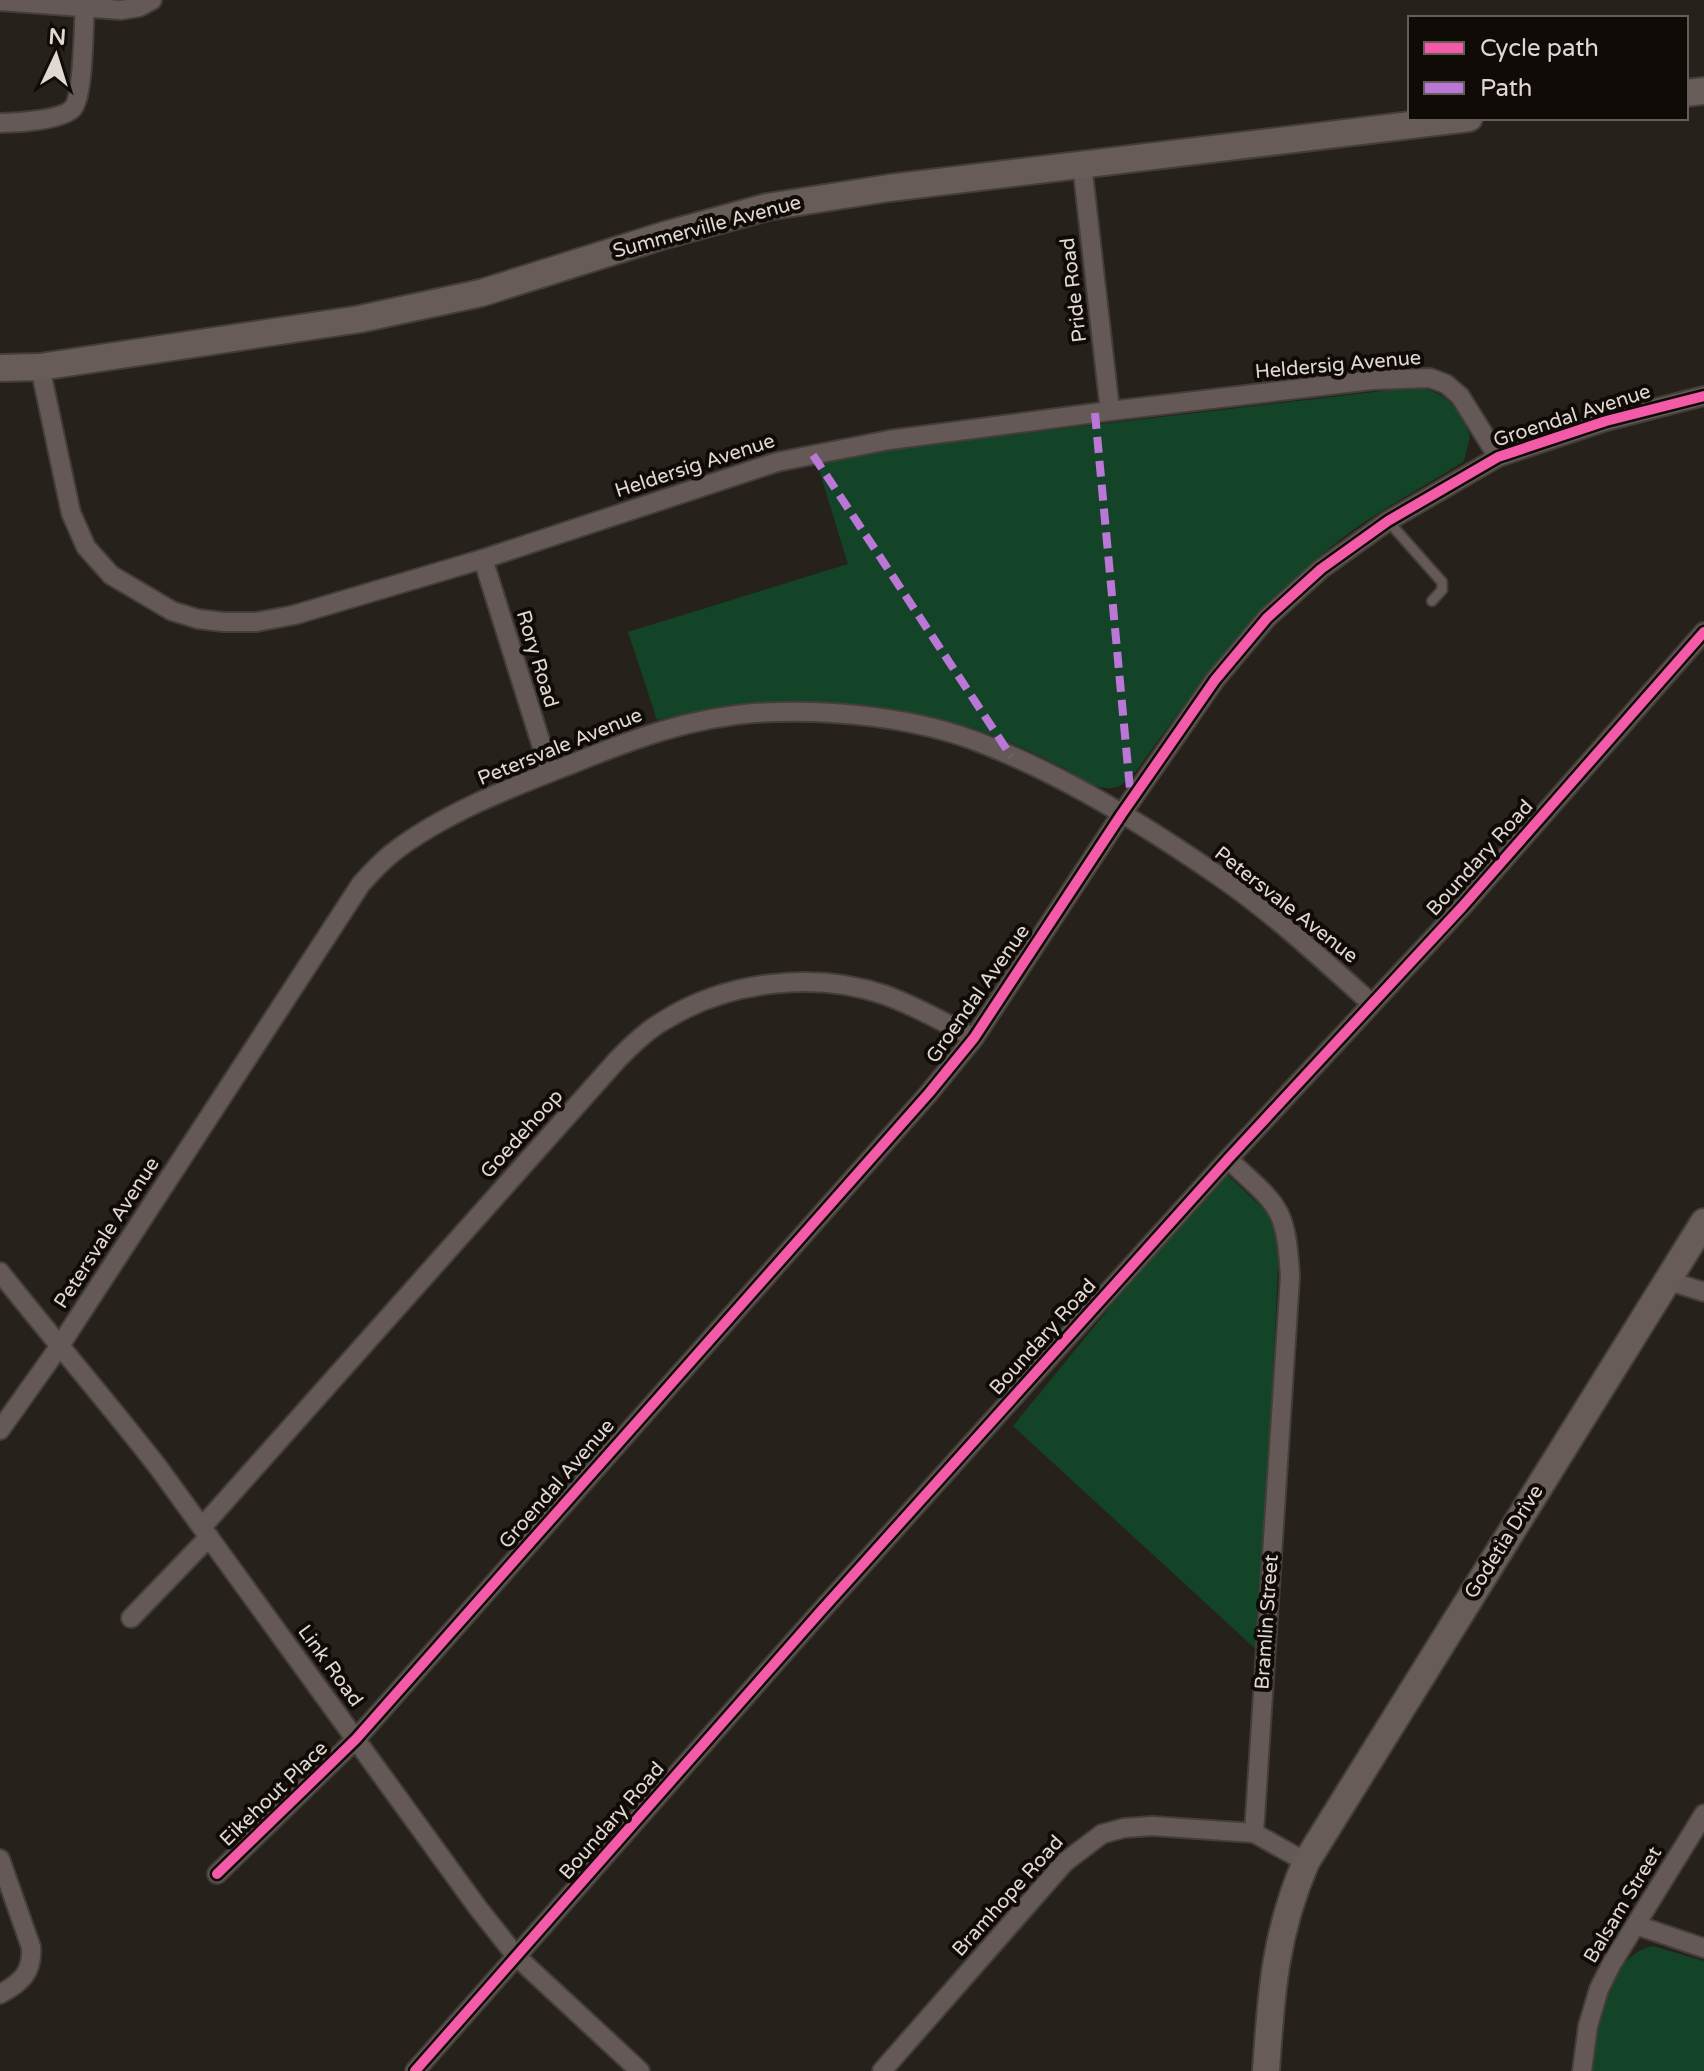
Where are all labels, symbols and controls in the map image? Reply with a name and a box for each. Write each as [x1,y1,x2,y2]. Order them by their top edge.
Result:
north arrow [16,16,96,96]
legend [1408,16,1688,120]
text: N [48,23,67,51]
text: Cycle path [1480,34,1599,63]
text: Path [1480,74,1533,103]
street label: Summerville Avenue [610,190,804,264]
street label: Pride Road [1056,236,1092,344]
street label: Heldersig Avenue [1254,346,1422,384]
street label: Groendal Avenue [1490,379,1654,453]
street label: Heldersig Avenue [612,429,778,503]
street label: Rory Road [511,608,563,710]
street label: Petersvale Avenue [474,703,646,791]
street label: Boundary Road [1422,795,1538,921]
street label: Petersvale Avenue [1210,842,1362,968]
street label: Groendal Avenue [921,920,1035,1068]
street label: Goedehoop [476,1084,568,1184]
street label: Petersvale Avenue [49,1153,165,1313]
street label: Boundary Road [985,1274,1101,1400]
street label: Groendal Avenue [494,1414,620,1554]
street label: Godetia Drive [1459,1481,1549,1603]
street label: Bramlin Street [1250,1553,1284,1690]
street label: Link Road [292,1620,368,1712]
street label: Eikehout Place [215,1737,333,1851]
street label: Boundary Road [554,1757,670,1885]
street label: Bramhope Road [947,1830,1069,1962]
street label: Balsam Street [1579,1842,1667,1968]

